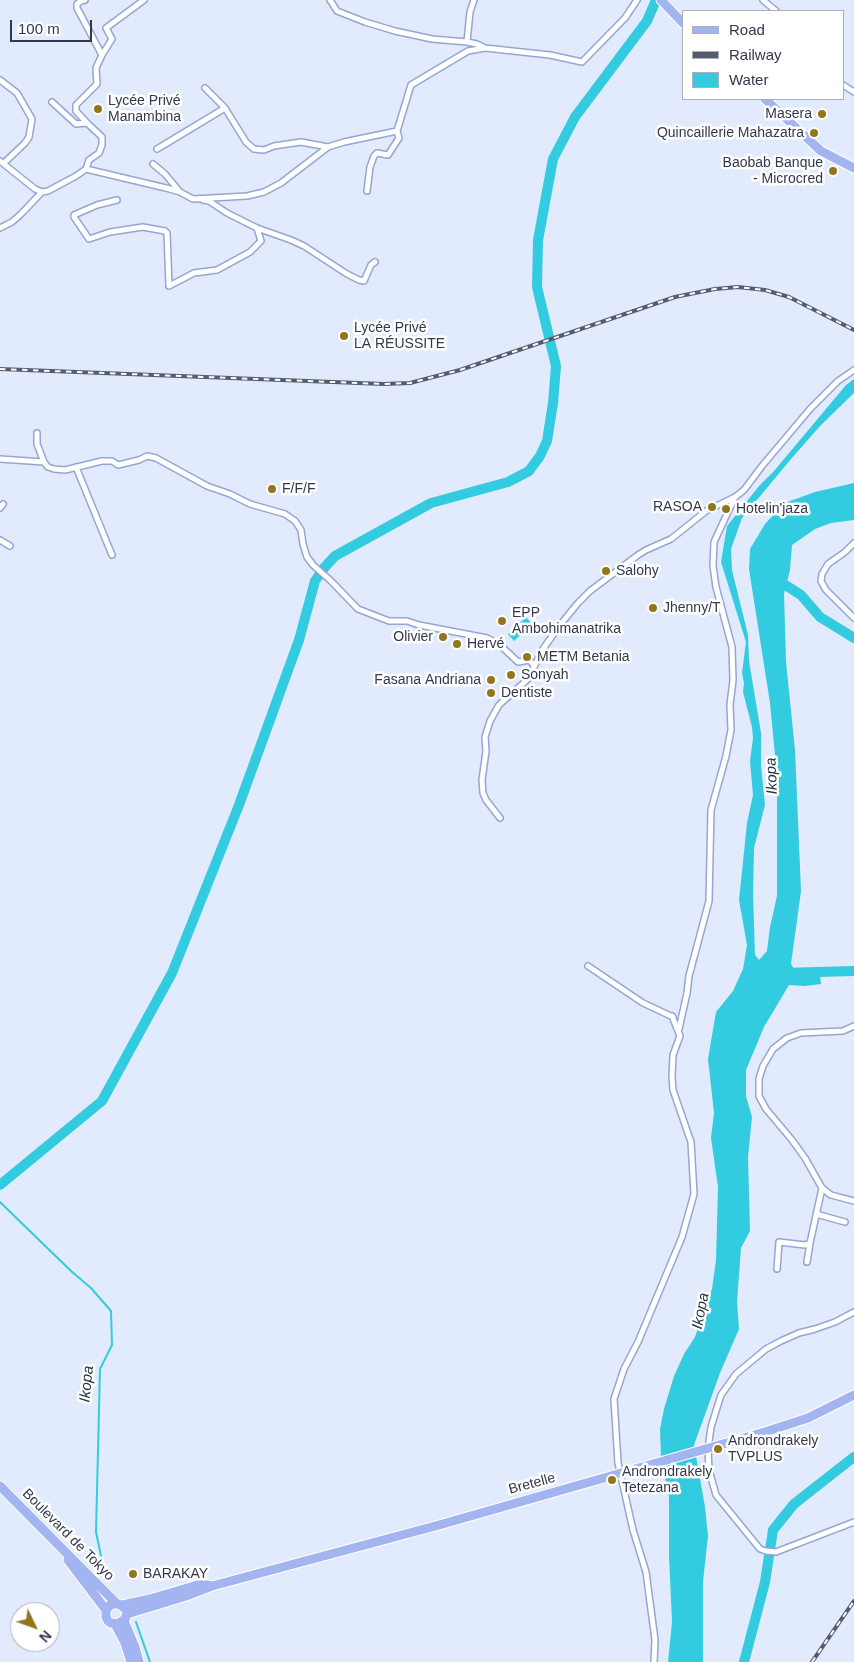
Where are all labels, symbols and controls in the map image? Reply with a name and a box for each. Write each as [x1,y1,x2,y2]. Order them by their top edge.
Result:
scale bar [12,10,95,42]
legend [682,10,844,100]
text: 100 m [18,20,60,37]
text: Road [729,21,765,38]
text: Railway [729,46,782,63]
text: Water [729,71,768,88]
place label: Lycée Privé Manambina [108,93,181,125]
marker: Lycée Privé Manambina [92,103,104,115]
place label: Masera [765,106,812,122]
marker: Masera [816,108,828,120]
place label: Quincaillerie Mahazatra [657,125,804,141]
marker: Quincaillerie Mahazatra [808,127,820,139]
place label: Baobab Banque - Microcred [723,155,823,188]
marker: Baobab Banque - Microcred [827,165,839,177]
place label: Lycée Privé LA RÉUSSITE [354,320,445,352]
marker: Lycée Privé LA RÉUSSITE [338,330,350,342]
place label: F/F/F [282,481,315,497]
marker: F/F/F [266,483,278,495]
place label: RASOA [653,499,702,515]
marker: RASOA [706,501,718,513]
place label: Hotelin'jaza [736,501,808,517]
marker: Hotelin'jaza [720,503,732,515]
place label: Salohy [616,563,659,579]
marker: Salohy [600,565,612,577]
place label: Jhenny/T [663,600,721,616]
marker: Jhenny/T [647,602,659,614]
place label: EPP Ambohimanatrika [512,605,621,638]
marker: EPP Ambohimanatrika [496,615,508,627]
place label: Olivier [393,629,433,645]
marker: Olivier [437,631,449,643]
place label: Hervé [467,636,504,652]
marker: Hervé [451,638,463,650]
place label: METM Betania [537,649,630,665]
marker: METM Betania [521,651,533,663]
place label: Sonyah [521,667,568,683]
marker: Sonyah [505,669,517,681]
place label: Fasana Andriana [374,672,481,688]
marker: Fasana Andriana [485,674,497,686]
place label: Dentiste [501,685,552,701]
marker: Dentiste [485,687,497,699]
water label: Ikopa [762,757,782,795]
water label: Ikopa [689,1291,713,1331]
water label: Ikopa [76,1365,98,1403]
place label: Androndrakely TVPLUS [728,1433,818,1465]
marker: Androndrakely TVPLUS [712,1443,724,1455]
place label: Androndrakely Tetezana [622,1464,712,1496]
street label: Bretelle [507,1470,557,1498]
marker: Androndrakely Tetezana [606,1474,618,1486]
street label: Boulevard de Tokyo [19,1486,117,1584]
place label: BARAKAY [143,1566,208,1582]
marker: BARAKAY [127,1568,139,1580]
north arrow [10,1602,60,1652]
text: N [36,1627,55,1645]

